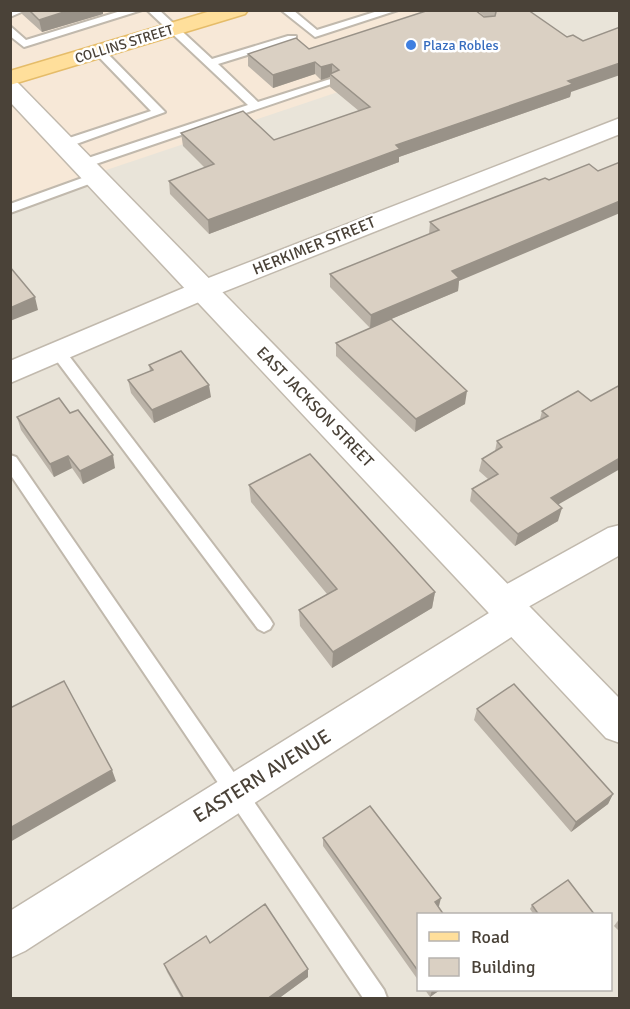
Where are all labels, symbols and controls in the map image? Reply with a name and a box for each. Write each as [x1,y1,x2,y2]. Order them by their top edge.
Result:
street label: COLLINS STREET [73,21,175,67]
place label: Plaza Robles [423,37,499,54]
marker: Plaza Robles [404,38,418,52]
street label: HERKIMER STREET [250,212,378,280]
street label: EAST JACKSON STREET [252,342,378,472]
street label: EASTERN AVENUE [189,724,335,828]
legend [417,913,612,991]
text: Road [471,926,510,948]
text: Building [471,956,535,978]

